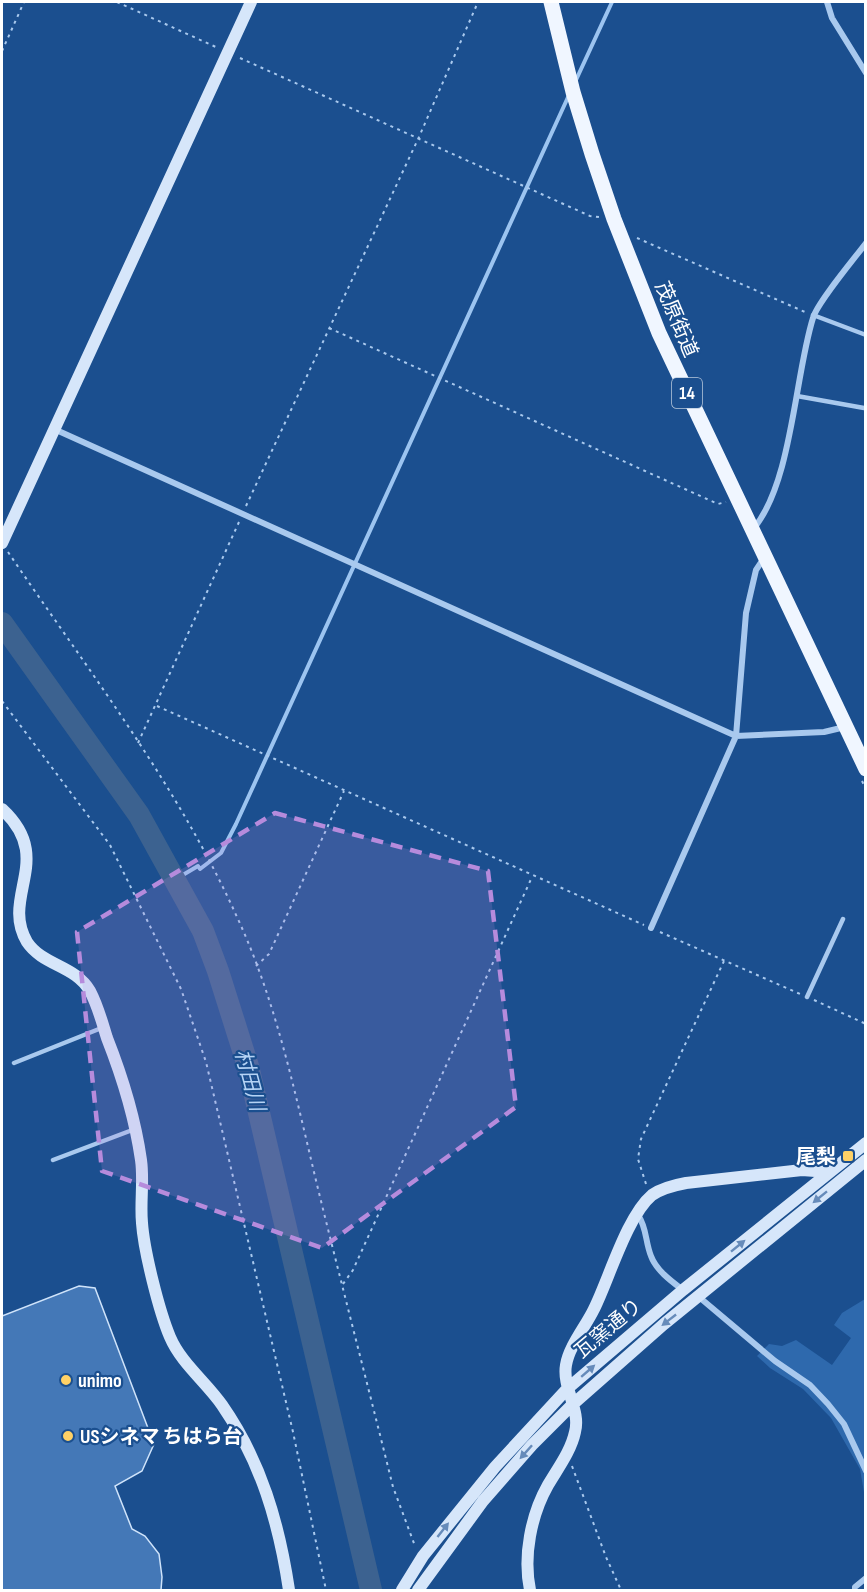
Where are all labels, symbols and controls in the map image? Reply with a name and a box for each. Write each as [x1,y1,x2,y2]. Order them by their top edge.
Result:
street label: 茂原街道 [649,278,703,361]
road number: 14 [672,378,702,408]
water label: 村田川 [229,1046,270,1116]
place label: 尾梨 [796,1145,836,1169]
marker: 尾梨 [841,1149,855,1163]
one-way arrow [813,1190,828,1203]
one-way arrow [730,1239,746,1252]
street label: 瓦窯通り [570,1294,647,1364]
one-way arrow [661,1314,677,1326]
one-way arrow [580,1364,596,1377]
place label: unimo [78,1369,122,1393]
marker: unimo [59,1373,73,1387]
place label: USシネマ ちはら台 [80,1425,243,1449]
marker: USシネマ ちはら台 [61,1429,75,1443]
one-way arrow [520,1444,533,1459]
one-way arrow [437,1522,450,1538]

